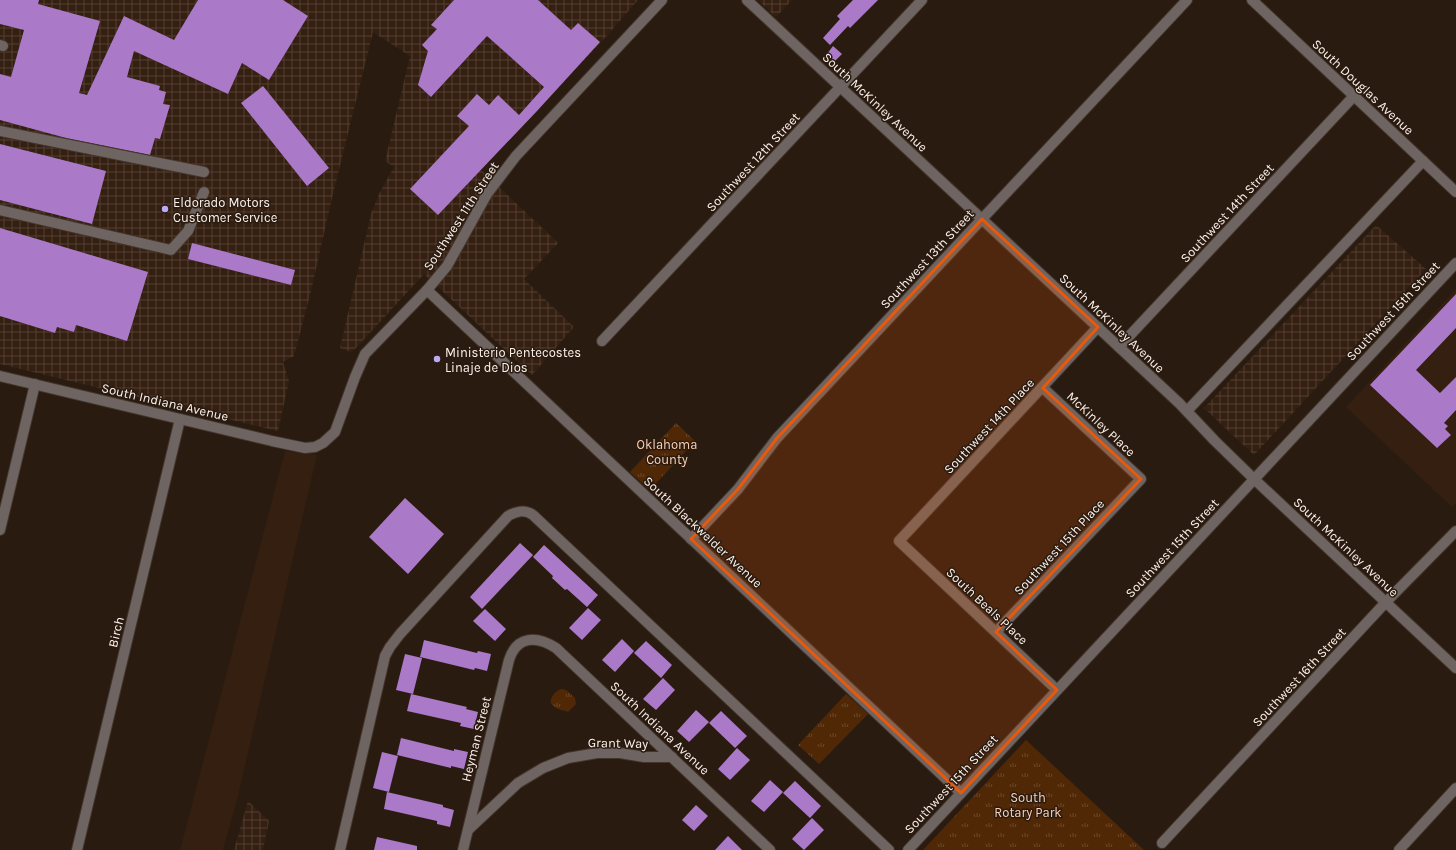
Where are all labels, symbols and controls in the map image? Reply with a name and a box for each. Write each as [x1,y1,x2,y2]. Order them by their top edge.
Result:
street label: South Douglas Avenue [1309,36,1417,138]
street label: South McKinley Avenue [819,49,931,155]
street label: Southwest 12th Street [703,109,803,215]
street label: Southwest 11th Street [420,159,502,273]
street label: Southwest 14th Street [1177,160,1277,265]
place label: Eldorado Motors Customer Service [173,195,278,225]
marker: Eldorado Motors Customer Service [160,204,170,214]
street label: Southwest 13th Street [877,206,977,312]
street label: Southwest 15th Street [1343,258,1443,364]
street label: South McKinley Avenue [1056,270,1168,376]
place label: Ministerio Pentecostes Linaje de Dios [445,345,581,375]
marker: Ministerio Pentecostes Linaje de Dios [432,354,442,364]
street label: Southwest 14th Place [941,375,1037,477]
street label: South Indiana Avenue [100,380,230,424]
street label: McKinley Place [1064,388,1139,460]
park label: Oklahoma County [637,437,697,467]
street label: South Blackwelder Avenue [641,473,765,591]
street label: South McKinley Avenue [1290,494,1402,600]
street label: Southwest 15th Street [1122,495,1222,601]
street label: Southwest 15th Place [1011,496,1107,598]
street label: South Beals Place [943,565,1031,648]
street label: Birch [105,615,127,649]
street label: Southwest 16th Street [1249,624,1349,730]
street label: South Indiana Avenue [607,678,713,778]
street label: Heyman Street [458,695,494,783]
street label: Southwest 15th Street [901,731,1001,837]
street label: Grant Way [588,735,648,751]
park label: South Rotary Park [994,790,1062,820]

